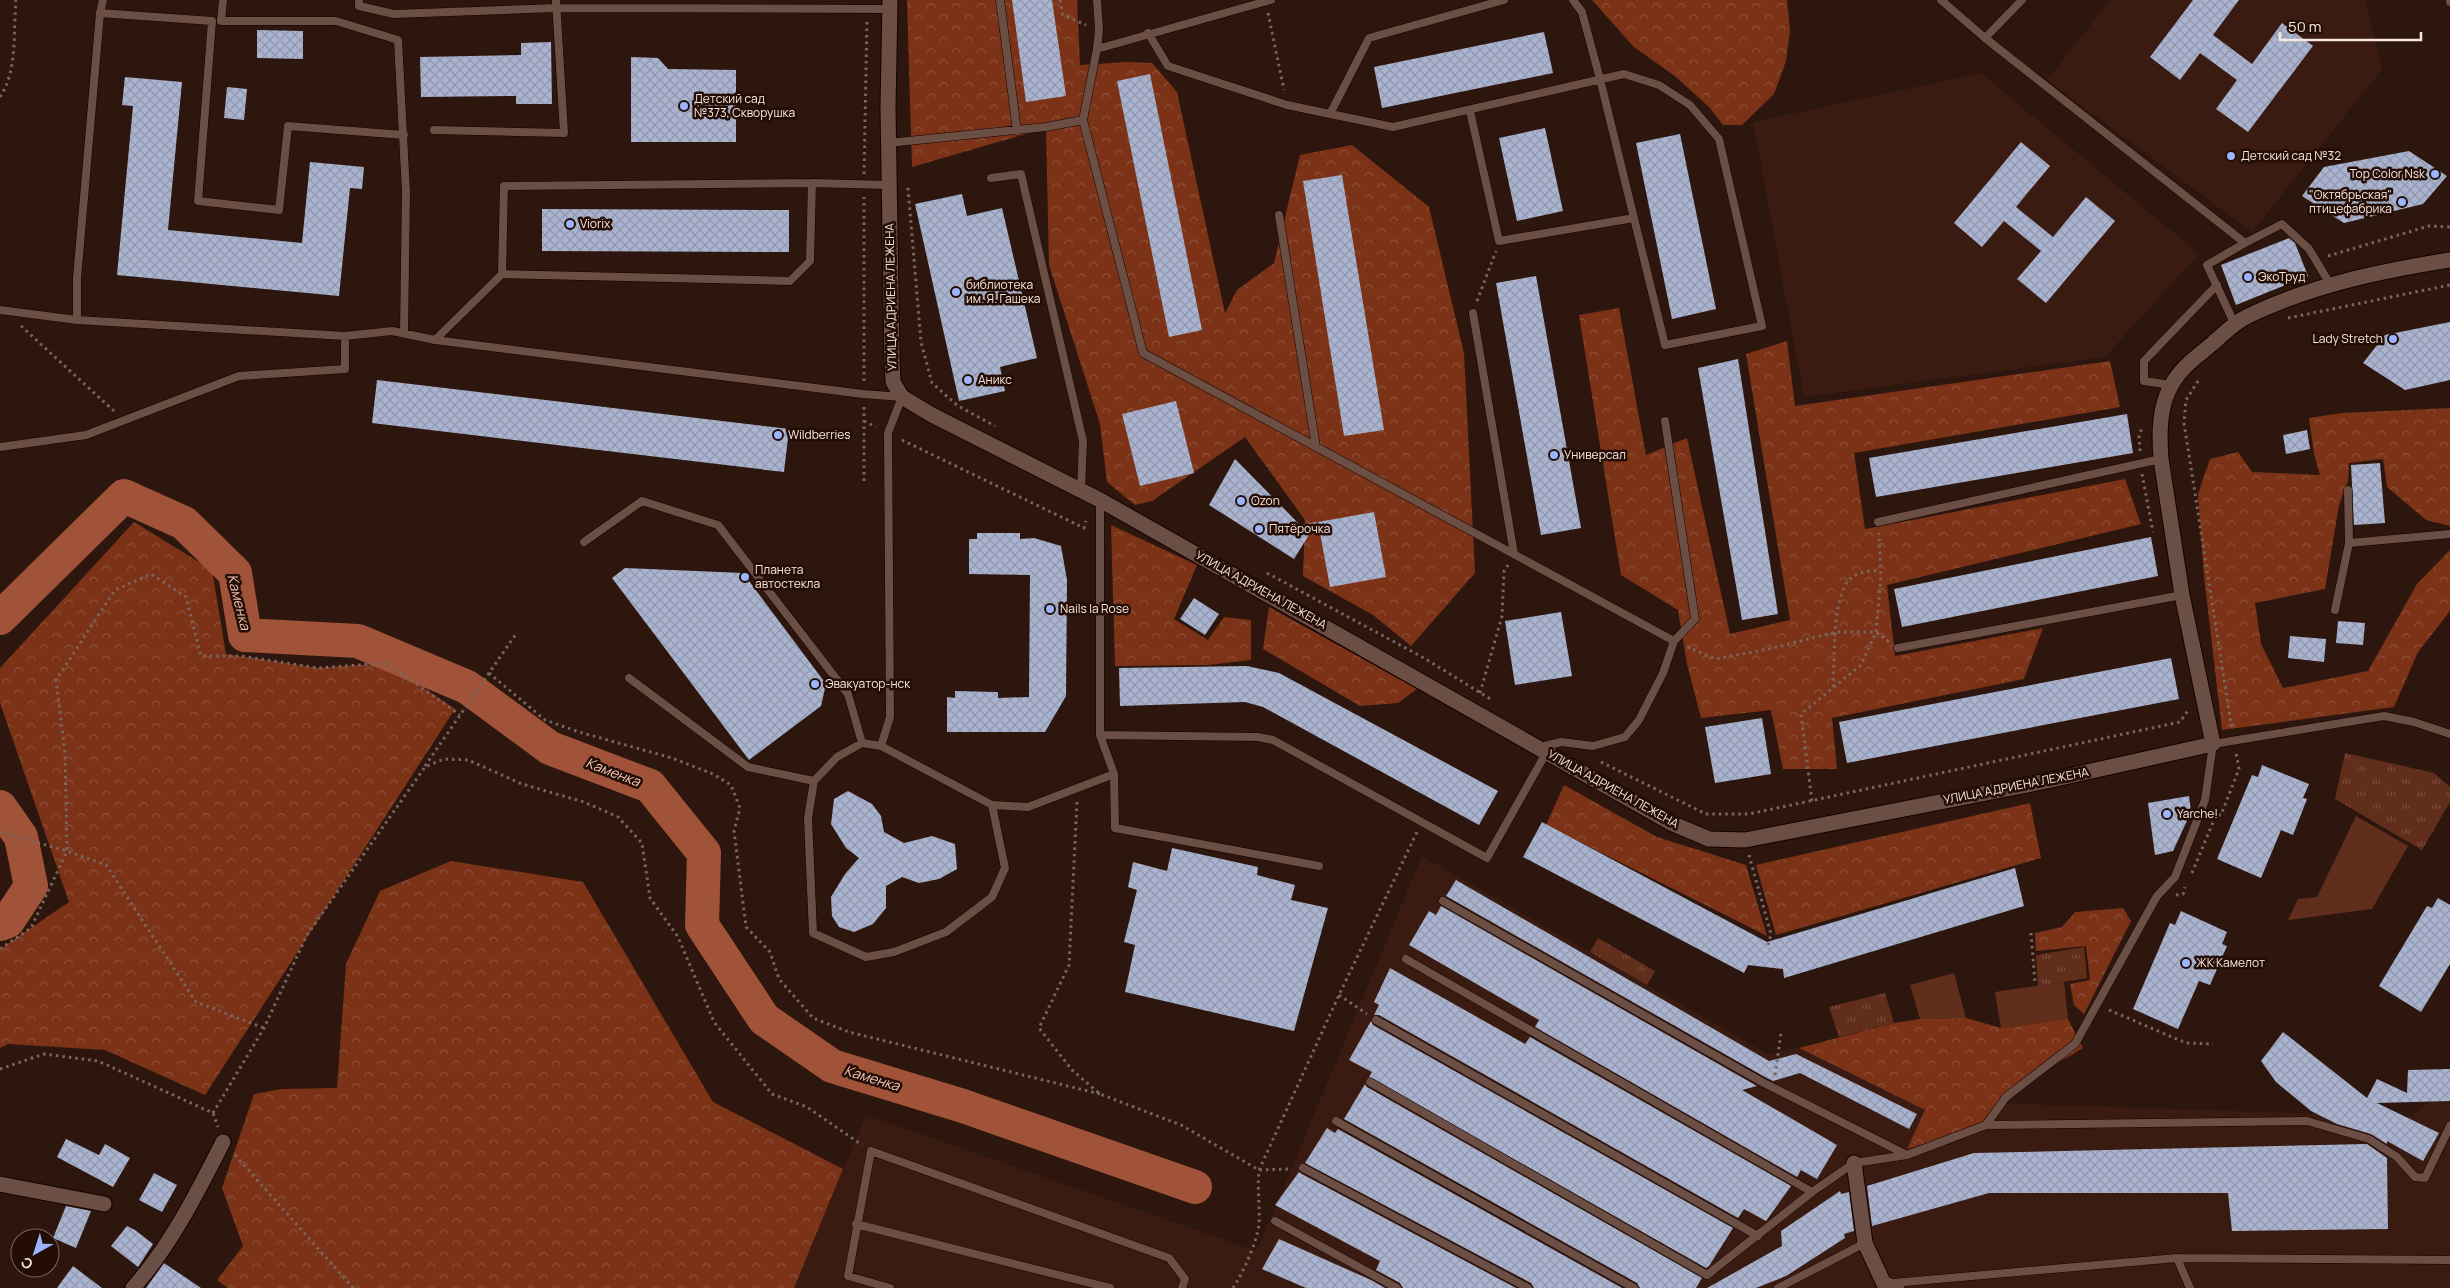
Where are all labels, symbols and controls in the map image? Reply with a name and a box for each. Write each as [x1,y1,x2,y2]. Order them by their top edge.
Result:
scale bar [2280,10,2421,42]
text: 50 m [2288,16,2322,37]
place label: Детский сад №373, Скворушка [694,90,795,121]
marker: Детский сад №373, Скворушка [678,100,690,112]
place label: Детский сад №32 [2241,147,2341,164]
marker: Детский сад №32 [2225,150,2237,162]
place label: Top Color Nsk [2349,165,2426,182]
marker: Top Color Nsk [2429,168,2441,180]
place label: "Октябрьская" птицефабрика [2309,186,2392,217]
marker: "Октябрьская" птицефабрика [2396,196,2408,208]
place label: Viorix [580,215,611,232]
marker: Viorix [564,218,576,230]
street label: УЛИЦА АДРИЕНА ЛЕЖЕНА [881,223,900,371]
place label: ЭкоТруд [2258,268,2305,285]
marker: ЭкоТруд [2242,271,2254,283]
place label: библиотека им. Я. Гашека [966,276,1041,307]
marker: библиотека им. Я. Гашека [950,286,962,298]
place label: Lady Stretch [2313,330,2383,347]
marker: Lady Stretch [2387,333,2399,345]
place label: Аникс [978,371,1012,388]
marker: Аникс [962,374,974,386]
place label: Wildberries [788,426,851,443]
marker: Wildberries [772,429,784,441]
place label: Универсал [1564,446,1626,463]
marker: Универсал [1548,449,1560,461]
place label: Ozon [1251,492,1280,509]
marker: Ozon [1235,495,1247,507]
place label: Пятёрочка [1269,520,1330,537]
marker: Пятёрочка [1253,523,1265,535]
street label: УЛИЦА АДРИЕНА ЛЕЖЕНА [1192,546,1330,633]
place label: Планета автостекла [755,561,820,592]
marker: Планета автостекла [739,571,751,583]
water label: Каменка [223,572,256,633]
place label: Nails la Rose [1060,600,1129,617]
marker: Nails la Rose [1044,603,1056,615]
place label: Эвакуатор-нск [825,675,911,692]
marker: Эвакуатор-нск [809,678,821,690]
street label: УЛИЦА АДРИЕНА ЛЕЖЕНА [1544,745,1682,832]
water label: Каменка [583,752,644,791]
street label: УЛИЦА АДРИЕНА ЛЕЖЕНА [1942,763,2090,808]
place label: Yarche! [2177,805,2218,822]
marker: Yarche! [2161,808,2173,820]
place label: ЖК Камелот [2196,954,2265,971]
marker: ЖК Камелот [2180,957,2192,969]
water label: Каменка [842,1060,903,1095]
north arrow [10,1228,60,1278]
text: С [17,1253,37,1274]

